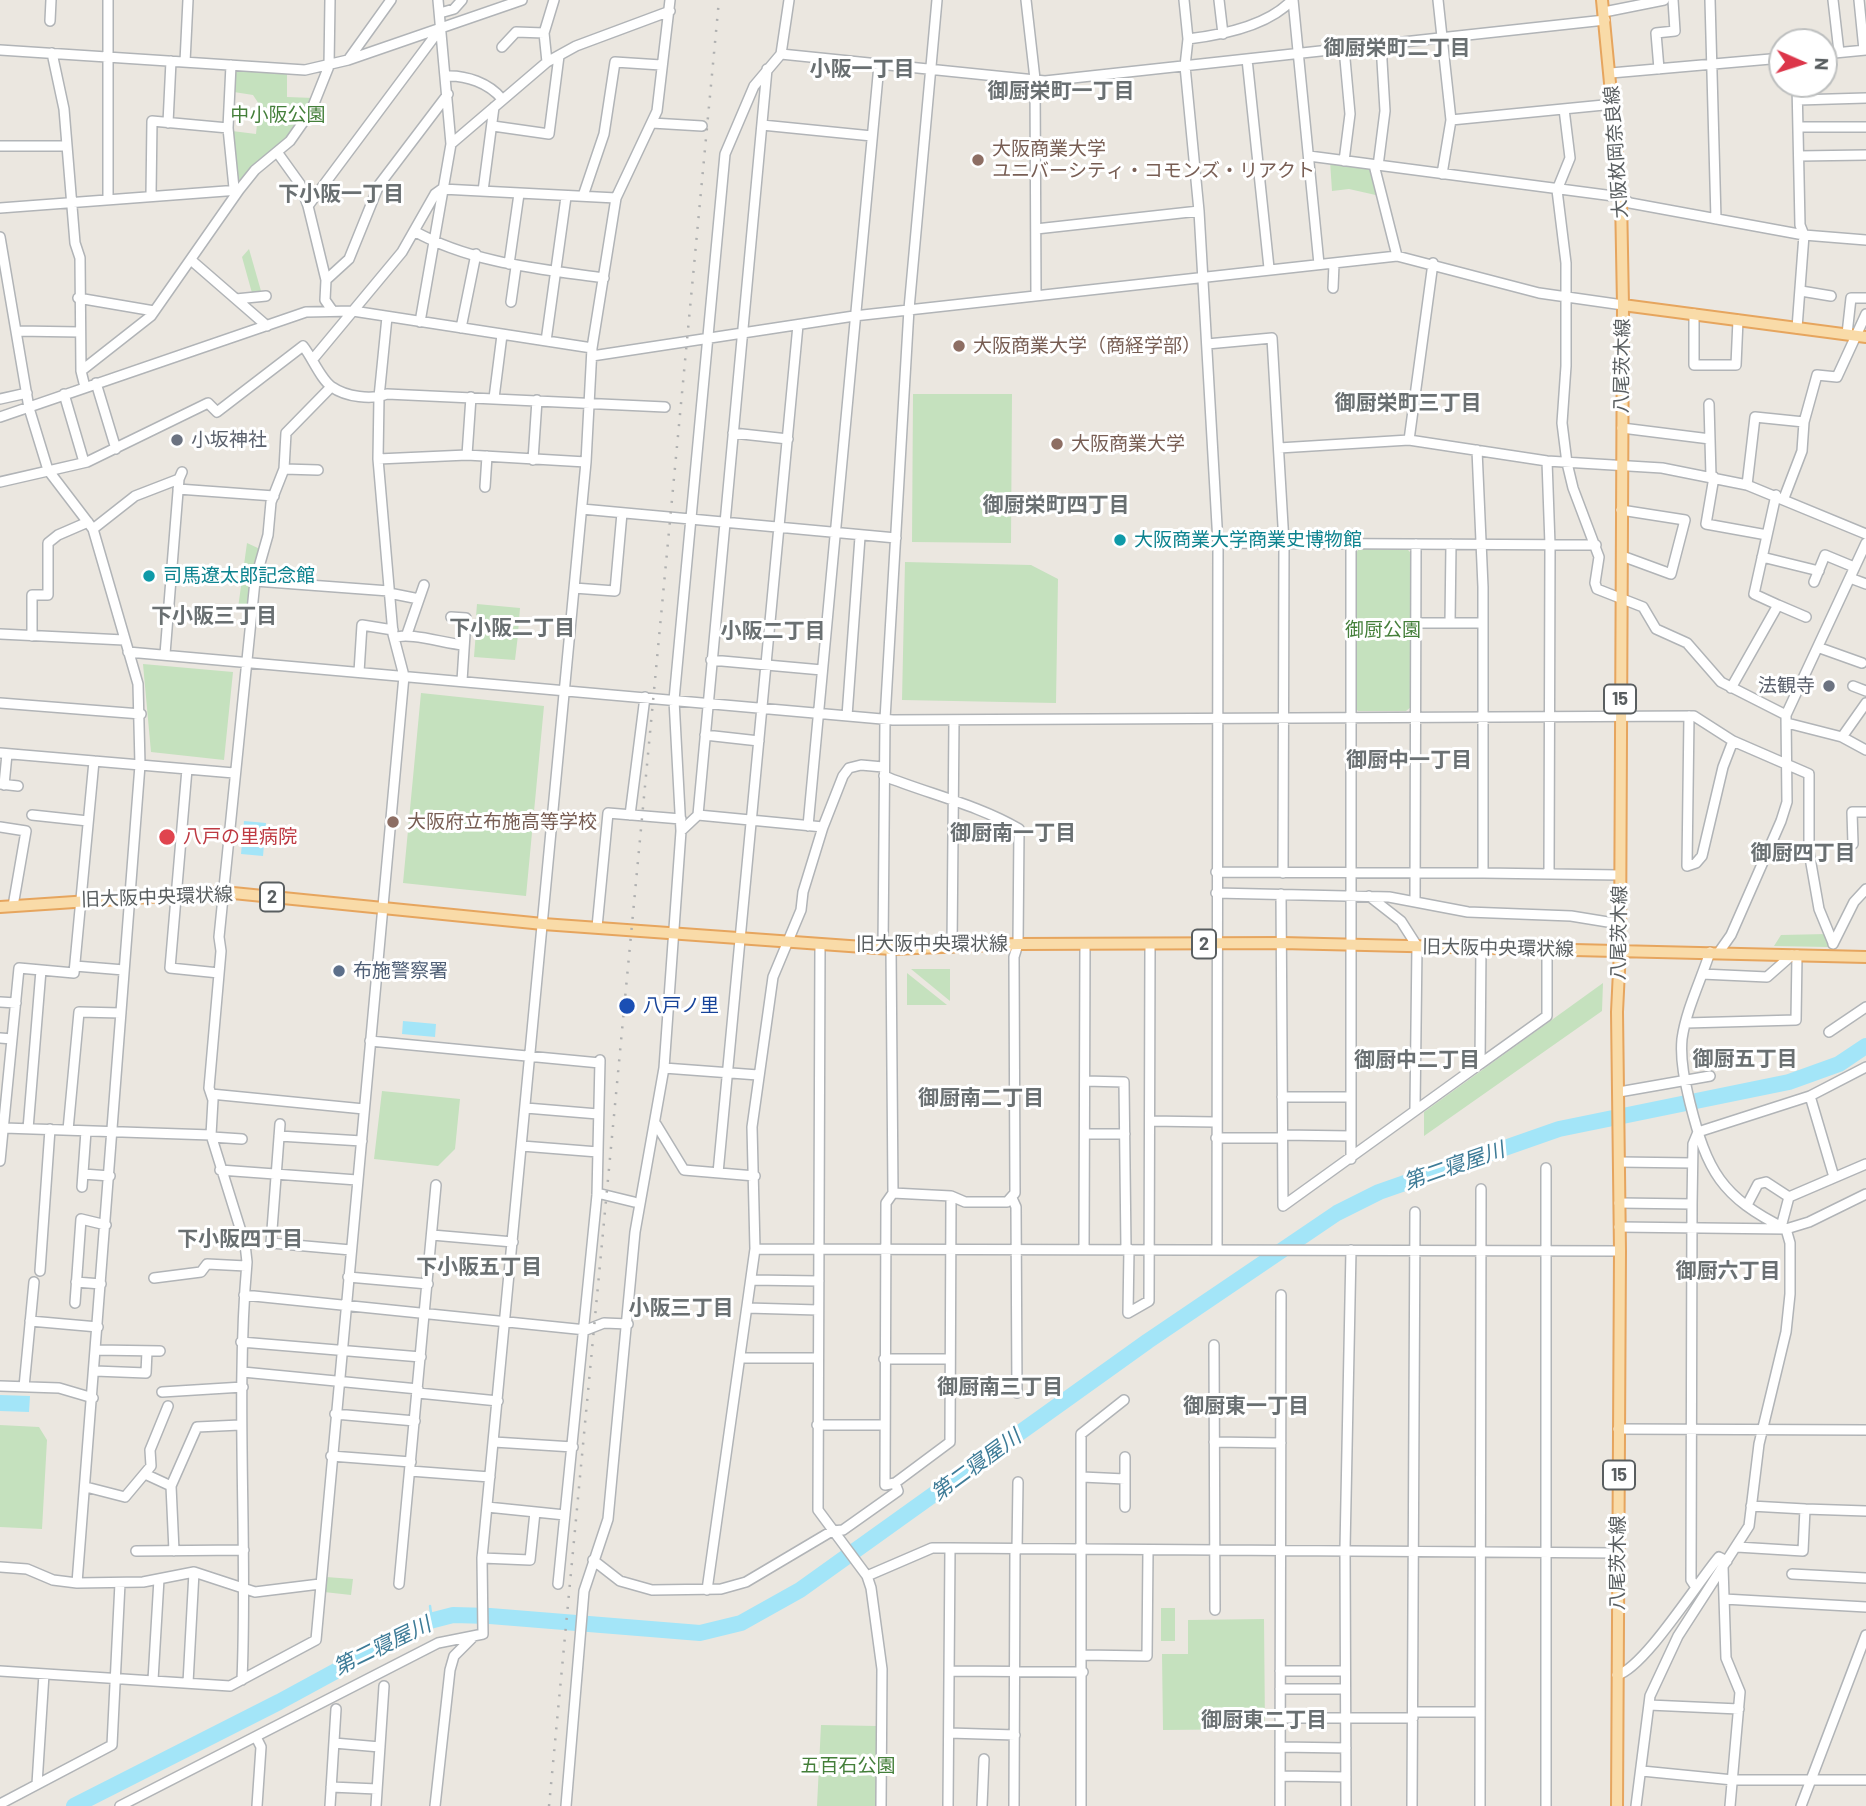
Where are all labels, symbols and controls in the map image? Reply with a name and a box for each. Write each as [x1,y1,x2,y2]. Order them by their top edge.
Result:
north arrow [1768,28,1838,98]
district label: 御厨栄町二丁目 [1324,35,1470,61]
district label: 小阪一丁目 [810,56,914,82]
text: N [1811,57,1834,71]
district label: 御厨栄町一丁目 [988,78,1134,104]
street label: 大阪枚岡奈良線 [1600,85,1632,219]
park label: 中小阪公園 [231,104,325,126]
place label: 大阪商業大学 ユニバーシティ・コモンズ・リアクト [992,138,1315,182]
marker: 大阪商業大学 ユニバーシティ・コモンズ・リアクト [970,152,986,168]
district label: 下小阪一丁目 [278,181,404,207]
street label: 八尾茨木線 [1610,318,1634,414]
place label: 大阪商業大学（商経学部） [973,335,1201,357]
marker: 大阪商業大学（商経学部） [951,338,967,354]
district label: 御厨栄町三丁目 [1335,390,1481,416]
place label: 小坂神社 [191,429,267,451]
marker: 小坂神社 [169,432,185,448]
place label: 大阪商業大学 [1071,433,1185,455]
marker: 大阪商業大学 [1049,436,1065,452]
district label: 御厨栄町四丁目 [983,492,1129,518]
place label: 大阪商業大学商業史博物館 [1134,529,1362,551]
marker: 大阪商業大学商業史博物館 [1112,532,1128,548]
place label: 司馬遼太郎記念館 [163,565,315,587]
marker: 司馬遼太郎記念館 [141,568,157,584]
district label: 下小阪三丁目 [151,603,277,629]
district label: 下小阪二丁目 [449,615,575,641]
district label: 小阪二丁目 [721,618,825,644]
park label: 御厨公園 [1345,619,1421,641]
place label: 法観寺 [1758,675,1815,697]
marker: 法観寺 [1821,678,1837,694]
road number: 15 [1604,684,1636,714]
district label: 御厨中一丁目 [1346,747,1472,773]
place label: 大阪府立布施高等学校 [407,811,597,833]
marker: 大阪府立布施高等学校 [385,814,401,830]
district label: 御厨南一丁目 [950,820,1076,846]
place label: 八戸の里病院 [183,826,297,848]
marker: 八戸の里病院 [157,827,177,847]
district label: 御厨四丁目 [1751,840,1855,866]
road number: 2 [260,882,284,912]
street label: 旧大阪中央環状線 [81,883,233,911]
street label: 八尾茨木線 [1607,885,1631,981]
road number: 2 [1192,930,1216,959]
street label: 旧大阪中央環状線 [856,933,1008,955]
street label: 旧大阪中央環状線 [1422,935,1574,961]
place label: 布施警察署 [353,960,448,982]
marker: 布施警察署 [331,963,347,979]
place label: 八戸ノ里 [643,995,719,1017]
marker: 八戸ノ里 [617,996,637,1016]
district label: 御厨五丁目 [1693,1046,1797,1072]
district label: 御厨中二丁目 [1354,1047,1480,1073]
district label: 御厨南二丁目 [918,1085,1044,1111]
water label: 第二寝屋川 [1400,1137,1508,1195]
district label: 下小阪四丁目 [177,1226,303,1252]
district label: 下小阪五丁目 [416,1254,542,1280]
district label: 御厨六丁目 [1676,1258,1780,1284]
district label: 小阪三丁目 [629,1295,733,1321]
district label: 御厨南三丁目 [937,1374,1063,1400]
district label: 御厨東一丁目 [1183,1393,1309,1419]
water label: 第二寝屋川 [926,1424,1026,1506]
road number: 15 [1603,1460,1635,1490]
street label: 八尾茨木線 [1607,1516,1629,1610]
water label: 第二寝屋川 [329,1612,435,1680]
district label: 御厨東二丁目 [1201,1707,1327,1733]
park label: 五百石公園 [801,1755,895,1777]

